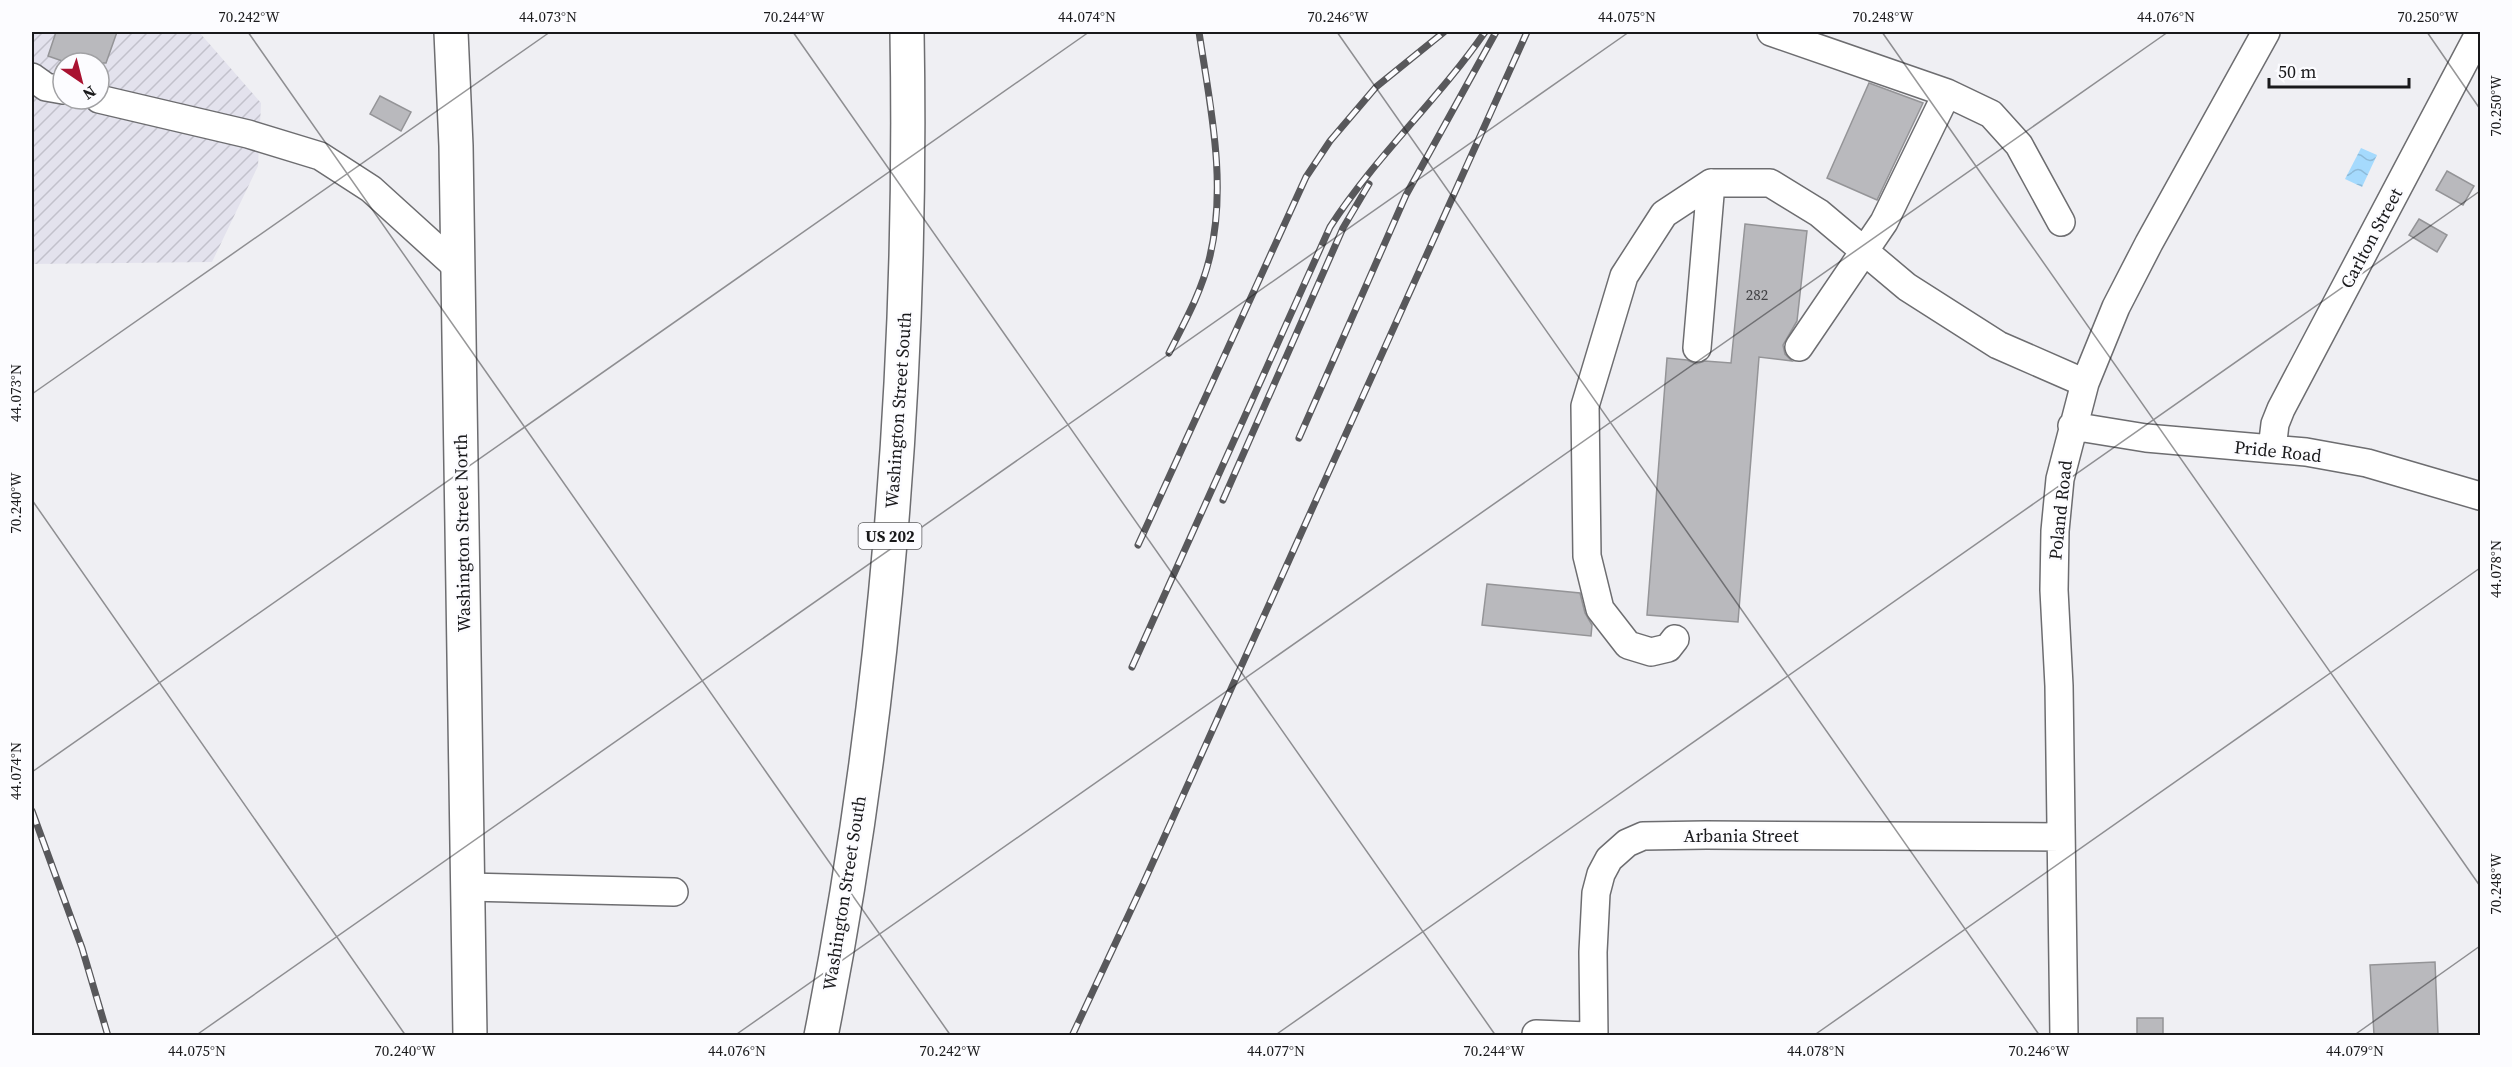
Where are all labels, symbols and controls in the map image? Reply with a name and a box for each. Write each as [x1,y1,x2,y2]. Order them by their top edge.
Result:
text: 70.242°W [218,6,280,27]
text: 44.073°N [519,6,577,27]
text: 70.244°W [763,6,825,27]
text: 44.074°N [1058,6,1116,27]
text: 70.246°W [1307,6,1369,27]
text: 44.075°N [1598,6,1656,27]
text: 70.248°W [1852,6,1914,27]
text: 44.076°N [2137,6,2195,27]
text: 70.250°W [2397,6,2459,27]
north arrow [51,51,111,111]
scale bar [2269,51,2408,89]
text: 50 m [2278,59,2316,84]
text: 70.250°W [2485,75,2506,137]
text: N [78,81,101,106]
street label: Carlton Street [2334,183,2408,293]
house number: 282 [1746,284,1768,305]
street label: Washington Street South [879,311,917,509]
text: 44.073°N [5,364,26,422]
street label: Washington Street North [448,433,476,632]
street label: Pride Road [2233,434,2323,468]
street label: Poland Road [2042,459,2078,561]
text: 70.240°W [5,472,26,534]
road number: US 202 [858,523,922,549]
text: 44.078°N [2485,540,2506,598]
text: 44.074°N [5,742,26,800]
street label: Washington Street South [816,794,872,992]
street label: Arbania Street [1684,823,1799,848]
text: 70.248°W [2485,853,2506,915]
text: 44.075°N [168,1040,226,1061]
text: 70.240°W [374,1040,436,1061]
text: 44.076°N [708,1040,766,1061]
text: 70.242°W [919,1040,981,1061]
text: 44.077°N [1247,1040,1305,1061]
text: 70.244°W [1463,1040,1525,1061]
text: 44.078°N [1787,1040,1845,1061]
text: 70.246°W [2008,1040,2070,1061]
text: 44.079°N [2326,1040,2384,1061]

